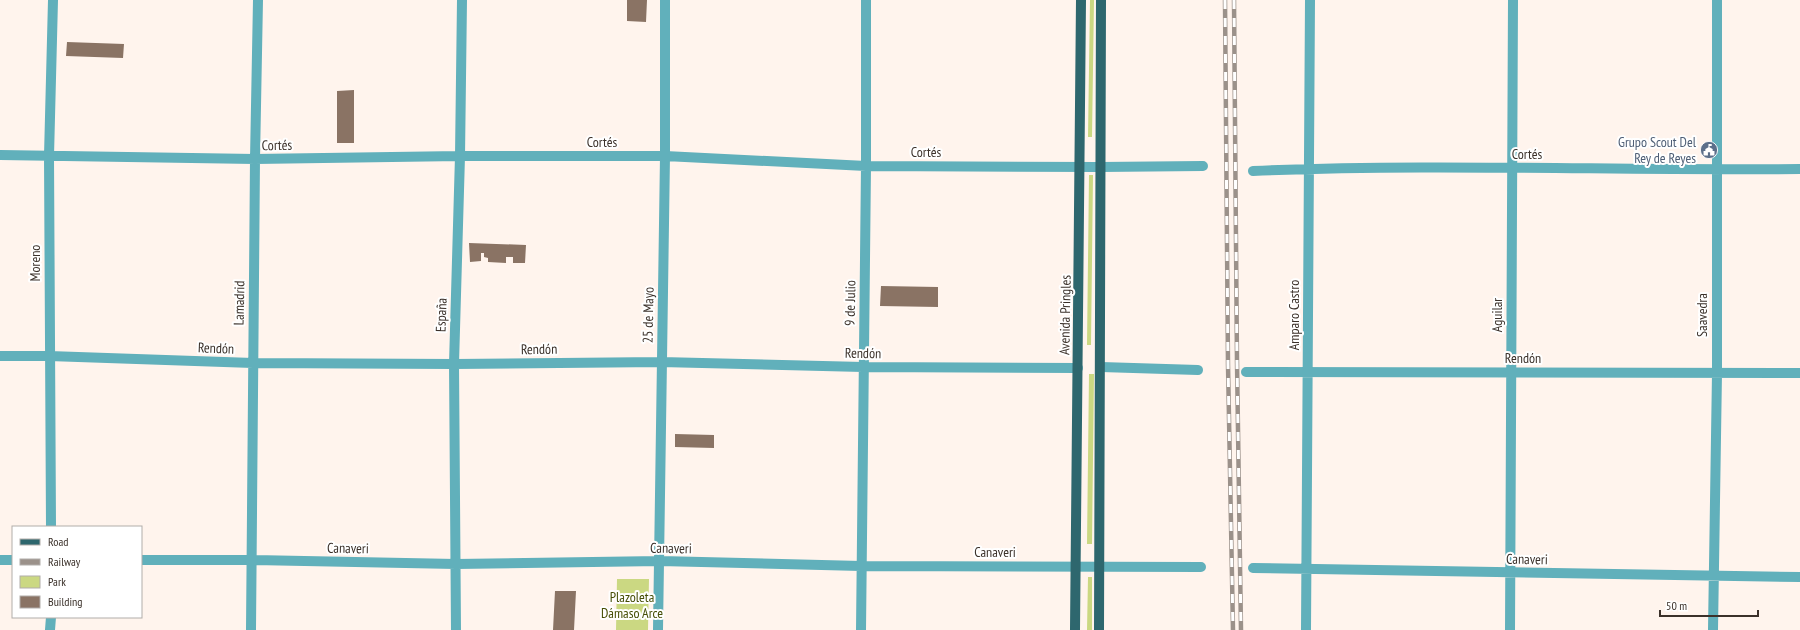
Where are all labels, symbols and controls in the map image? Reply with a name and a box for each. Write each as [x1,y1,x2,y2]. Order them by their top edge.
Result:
street label: Cortés [587,133,618,151]
place label: Grupo Scout Del Rey de Reyes [1618,133,1697,167]
street label: Cortés [262,136,293,154]
public building icon: Grupo Scout Del Rey de Reyes [1699,140,1719,160]
street label: Cortés [911,143,942,161]
street label: Cortés [1512,145,1543,163]
street label: Moreno [26,245,44,281]
street label: Avenida Pringles [1055,275,1075,355]
street label: Lamadrid [230,280,248,326]
street label: 9 de Julio [841,280,859,326]
street label: Amparo Castro [1285,280,1303,350]
street label: 25 de Mayo [639,287,657,343]
street label: Saavedra [1693,293,1711,337]
street label: España [431,298,451,332]
street label: Aguilar [1488,298,1506,332]
street label: Rendón [198,338,234,358]
street label: Rendón [521,340,557,358]
street label: Rendón [845,344,881,362]
street label: Rendón [1505,349,1541,367]
legend [12,526,142,618]
text: Road [48,534,68,549]
street label: Canaveri [327,539,369,557]
street label: Canaveri [650,539,692,557]
street label: Canaveri [974,543,1016,561]
street label: Canaveri [1506,550,1548,568]
text: Railway [48,554,81,569]
text: Park [48,574,66,589]
park label: Plazoleta Dámaso Arce [601,588,663,622]
scale bar [1660,592,1758,618]
text: Building [48,594,83,609]
text: 50 m [1666,598,1687,613]

